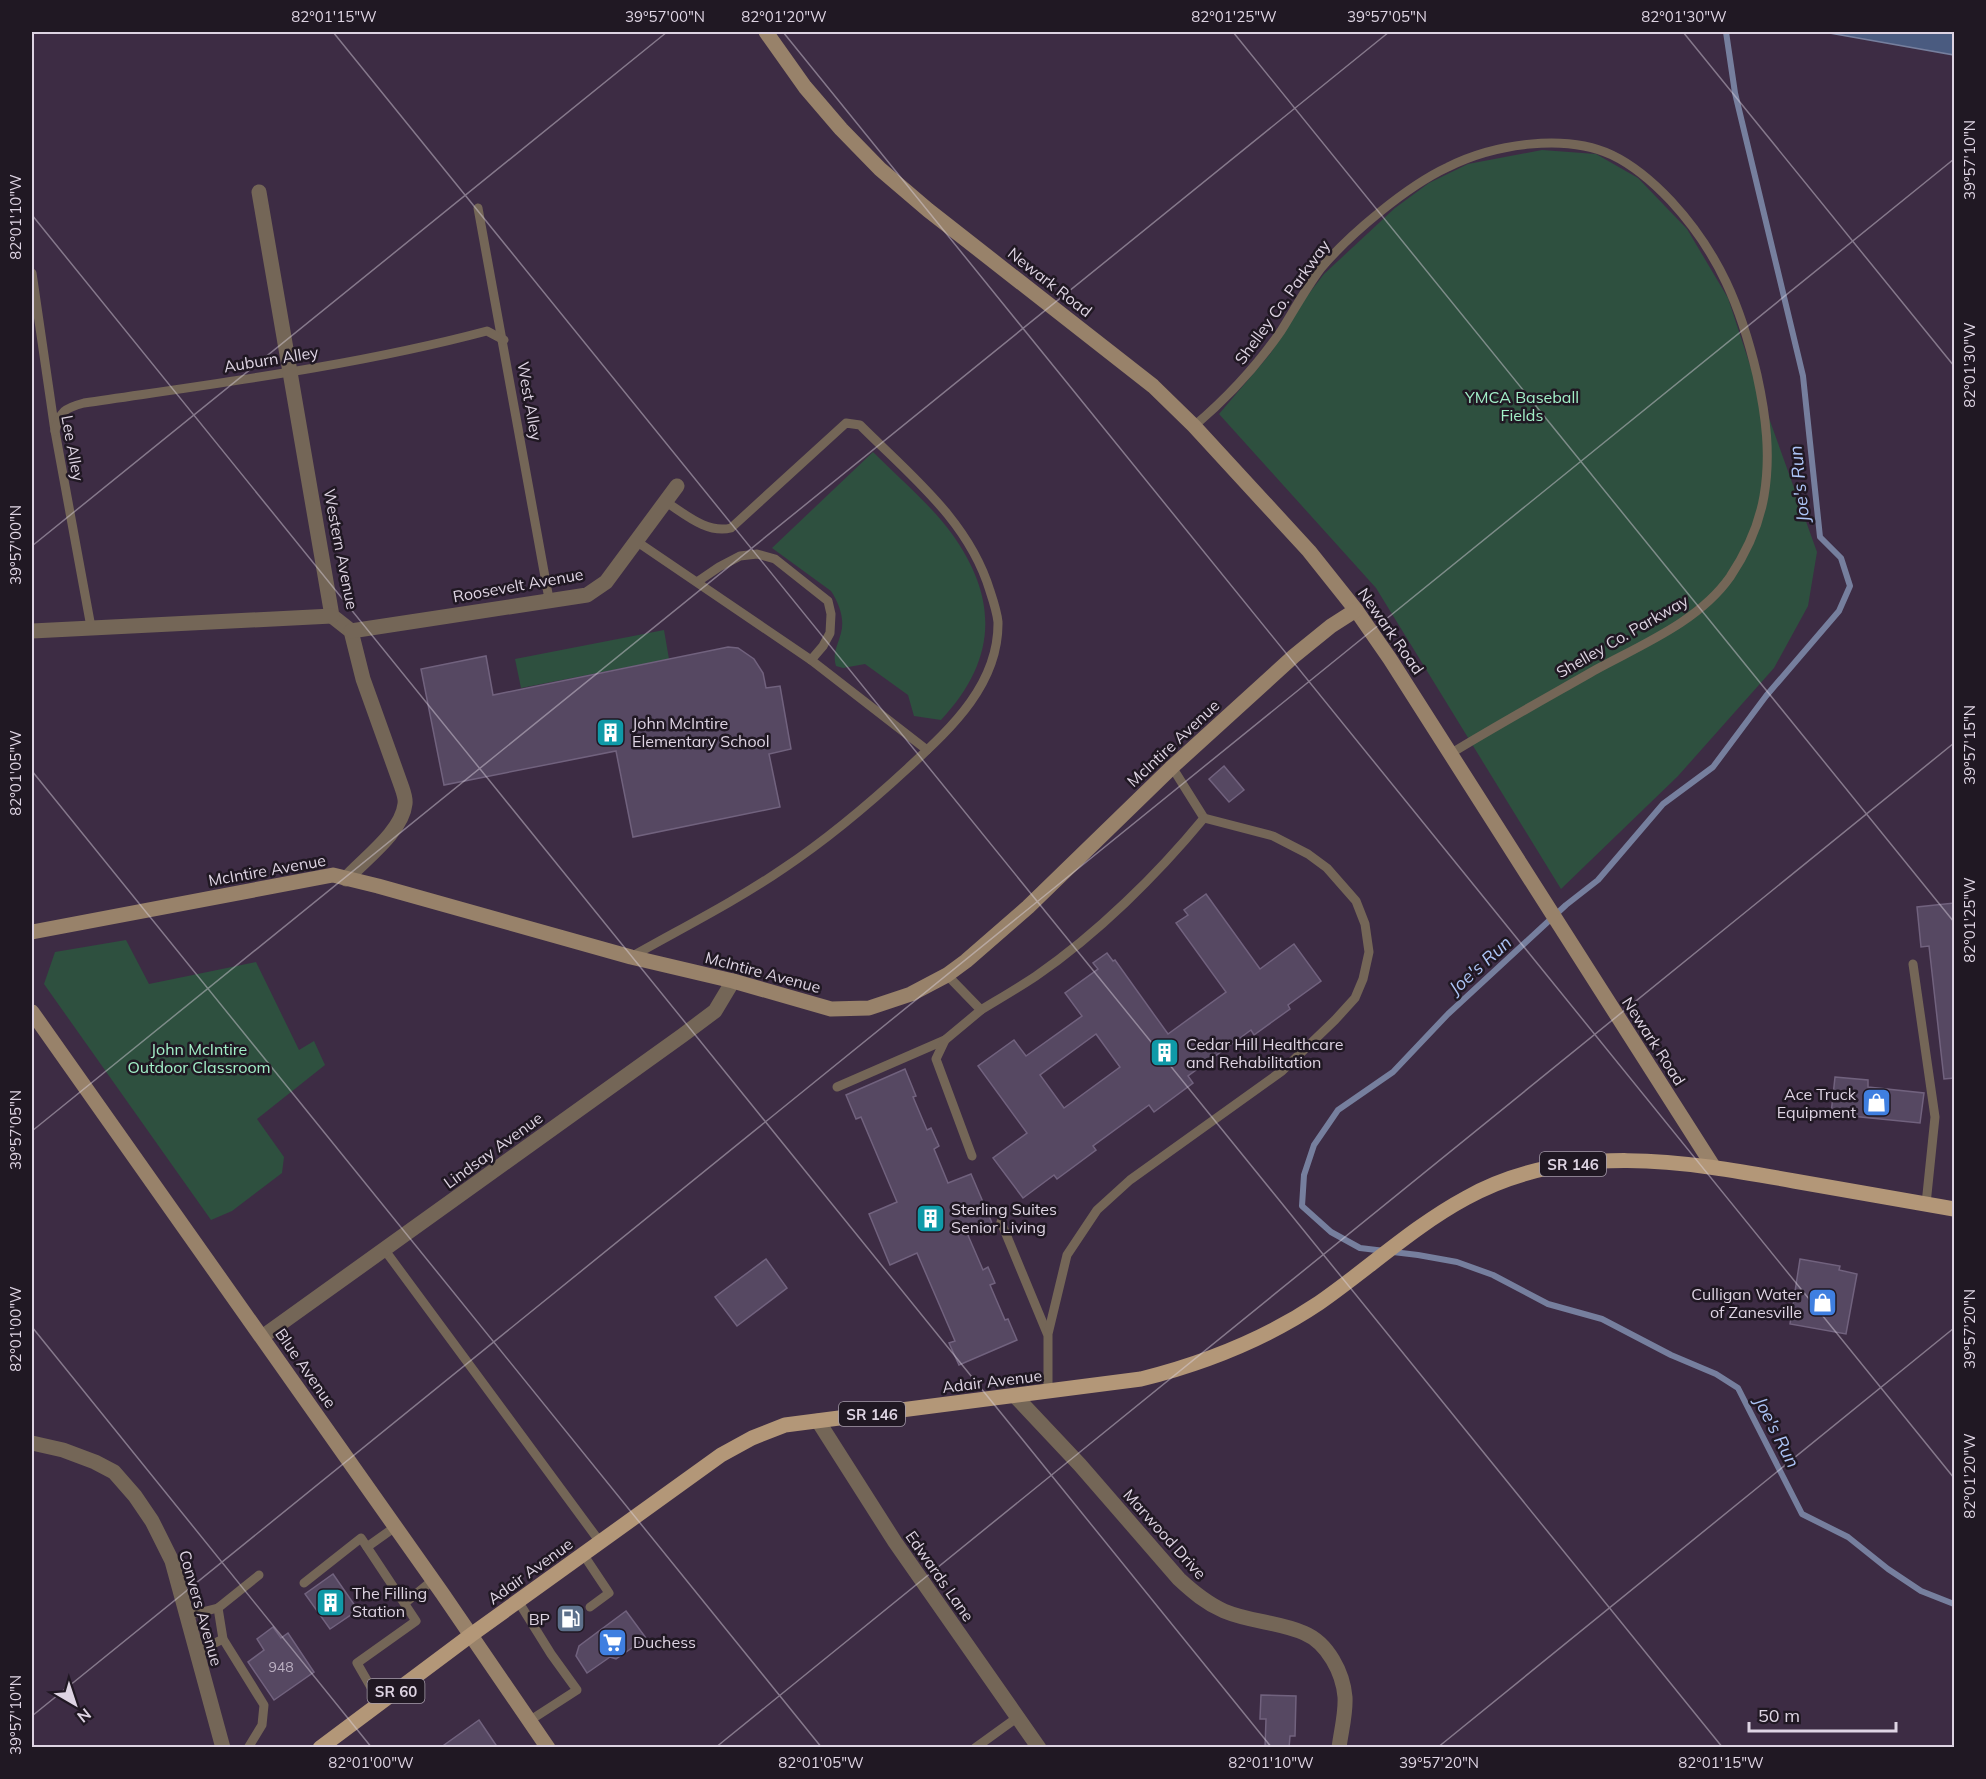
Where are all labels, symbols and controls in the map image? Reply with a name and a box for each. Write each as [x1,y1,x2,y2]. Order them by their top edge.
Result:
text: 82°01'15"W [291,7,377,26]
text: 39°57'00"N [625,7,705,26]
text: 82°01'20"W [741,7,827,26]
text: 82°01'25"W [1191,7,1277,26]
text: 39°57'05"N [1347,7,1427,26]
text: 82°01'30"W [1641,7,1727,26]
text: 39°57'10"N [1960,120,1979,200]
text: 82°01'10"W [6,174,25,260]
street label: Shelley Co. Parkway [1230,235,1334,368]
street label: Newark Road [1004,243,1096,321]
text: 82°01'30"W [1960,322,1979,408]
street label: Auburn Alley [222,342,320,376]
street label: West Alley [513,360,547,442]
park label: YMCA Baseball Fields [1464,387,1579,425]
street label: Lee Alley [57,413,89,483]
water label: Joe's Run [1784,445,1815,525]
street label: Western Avenue [319,487,363,611]
text: 39°57'00"N [6,505,25,585]
street label: Roosevelt Avenue [451,564,585,606]
street label: Newark Road [1354,584,1428,678]
street label: Shelley Co. Parkway [1552,590,1692,682]
street label: McIntire Avenue [1123,695,1223,791]
text: 39°57'15"N [1960,705,1979,785]
place label: John McIntire Elementary School [632,713,770,751]
building icon: John McIntire Elementary School [595,716,627,748]
text: 82°01'05"W [6,730,25,816]
street label: McIntire Avenue [207,850,327,890]
text: 82°01'25"W [1960,877,1979,963]
water label: Joe's Run [1442,931,1516,1001]
street label: McIntire Avenue [703,947,823,997]
street label: Newark Road [1618,993,1690,1089]
place label: Cedar Hill Healthcare and Rehabilitation [1186,1034,1343,1072]
building icon: Cedar Hill Healthcare and Rehabilitation [1149,1037,1181,1069]
park label: John McIntire Outdoor Classroom [127,1039,271,1077]
place label: Ace Truck Equipment [1777,1084,1857,1122]
shop icon: Ace Truck Equipment [1861,1087,1893,1119]
text: 39°57'05"N [6,1090,25,1170]
street label: Lindsay Avenue [440,1107,546,1193]
road number: SR 146 [1540,1152,1606,1176]
place label: Sterling Suites Senior Living [951,1199,1057,1237]
building icon: Sterling Suites Senior Living [914,1202,946,1234]
place label: Culligan Water of Zanesville [1691,1284,1802,1322]
text: 82°01'00"W [6,1286,25,1372]
shop icon: Culligan Water of Zanesville [1807,1287,1839,1319]
text: 39°57'20"N [1960,1289,1979,1369]
street label: Blue Avenue [271,1324,341,1412]
street label: Adair Avenue [941,1365,1043,1397]
water label: Joe's Run [1748,1391,1805,1472]
road number: SR 146 [839,1402,905,1426]
text: 82°01'20"W [1960,1433,1979,1519]
street label: Marwood Drive [1119,1485,1211,1583]
street label: Edwards Lane [901,1527,979,1625]
street label: Adair Avenue [484,1533,576,1609]
street label: Convers Avenue [175,1548,227,1668]
place label: The Filling Station [352,1583,427,1621]
building icon: The Filling Station [315,1586,347,1618]
fuel station icon: BP [555,1603,587,1635]
place label: BP [529,1609,550,1629]
supermarket icon: Duchess [596,1626,628,1658]
place label: Duchess [633,1632,696,1652]
house number: 948 [268,1658,294,1676]
north arrow [45,1674,105,1734]
text: 39°57'10"N [6,1675,25,1755]
road number: SR 60 [368,1679,424,1703]
scale bar [1749,1695,1896,1733]
text: N [73,1704,95,1727]
text: 50 m [1758,1704,1800,1727]
text: 82°01'00"W [328,1753,414,1772]
text: 82°01'05"W [778,1753,864,1772]
text: 82°01'10"W [1228,1753,1314,1772]
text: 39°57'20"N [1399,1753,1479,1772]
text: 82°01'15"W [1678,1753,1764,1772]

